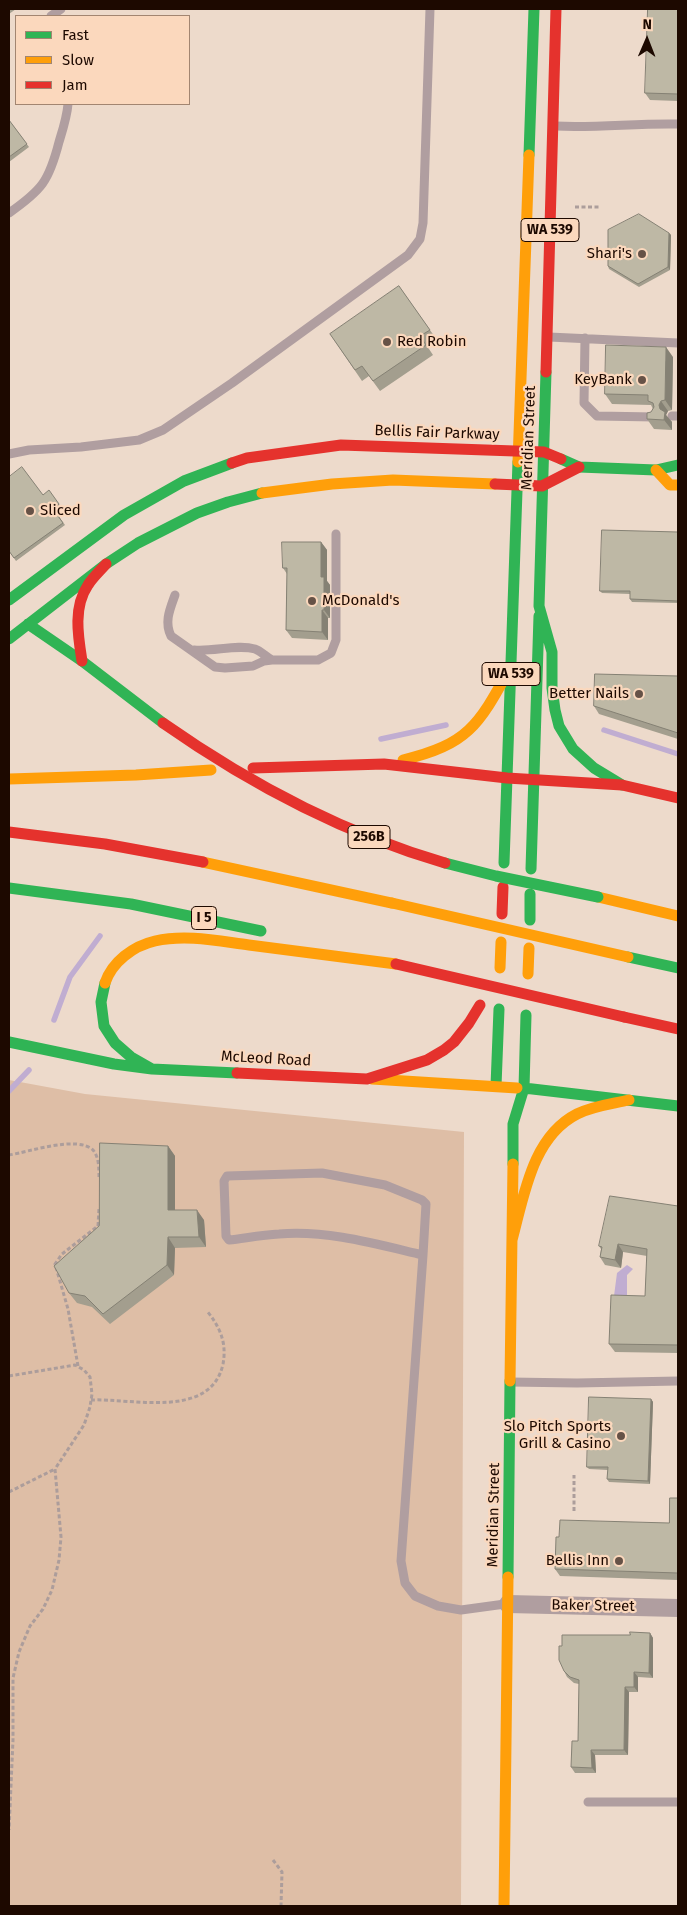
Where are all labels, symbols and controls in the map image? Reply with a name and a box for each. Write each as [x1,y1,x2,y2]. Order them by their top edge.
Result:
legend [15,15,190,105]
north arrow [622,15,672,65]
text: N [642,16,652,33]
text: Fast [62,26,89,44]
text: Slow [62,51,94,69]
text: Jam [62,76,88,94]
road number: WA 539 [521,218,579,242]
place label: Shari's [587,245,632,263]
marker: Shari's [636,248,648,260]
place label: Red Robin [397,333,467,351]
marker: Red Robin [381,336,393,348]
place label: KeyBank [574,371,632,389]
marker: KeyBank [636,374,648,386]
street label: Meridian Street [518,385,540,491]
street label: Bellis Fair Parkway [374,422,500,444]
place label: Sliced [40,502,81,520]
marker: Sliced [24,505,36,517]
place label: McDonald's [322,592,399,610]
marker: McDonald's [306,595,318,607]
road number: WA 539 [482,662,540,686]
place label: Better Nails [549,685,629,703]
marker: Better Nails [633,688,645,700]
road number: 256B [348,826,390,849]
road number: I 5 [192,906,216,930]
street label: McLeod Road [220,1048,312,1070]
place label: Slo Pitch Sports Grill & Casino [504,1418,611,1453]
marker: Slo Pitch Sports Grill & Casino [615,1430,627,1442]
street label: Meridian Street [484,1463,504,1567]
place label: Bellis Inn [546,1552,609,1570]
marker: Bellis Inn [613,1555,625,1567]
street label: Baker Street [551,1596,635,1616]

